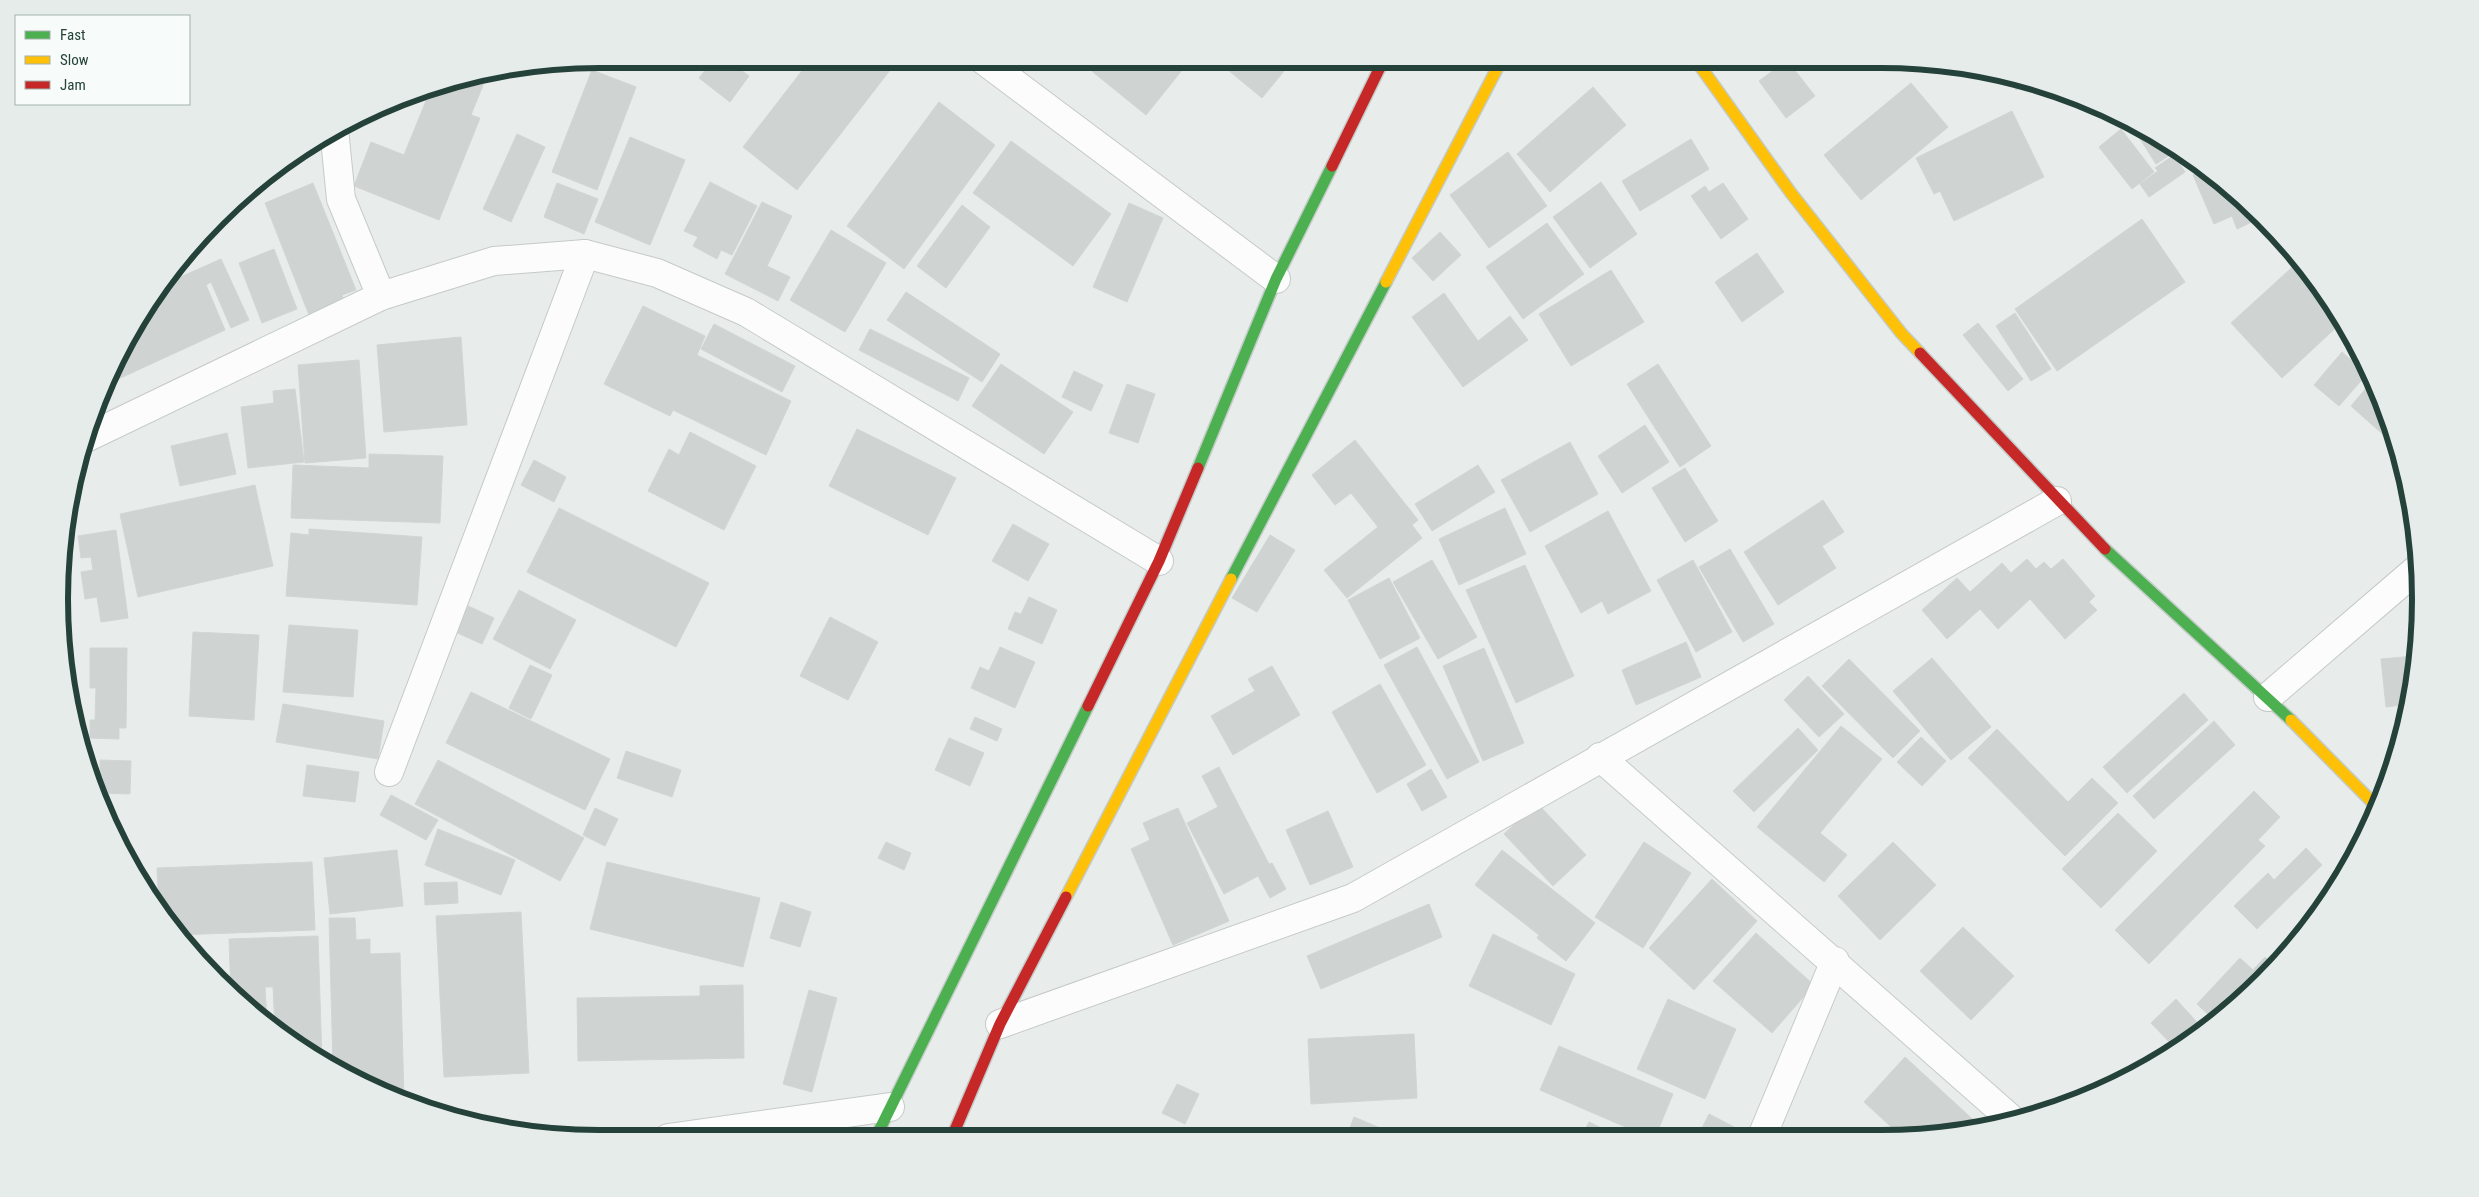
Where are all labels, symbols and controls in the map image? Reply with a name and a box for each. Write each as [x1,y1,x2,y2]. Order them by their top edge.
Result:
legend [15,15,190,105]
text: Fast [60,26,85,44]
text: Slow [60,51,89,69]
text: Jam [60,76,86,94]

